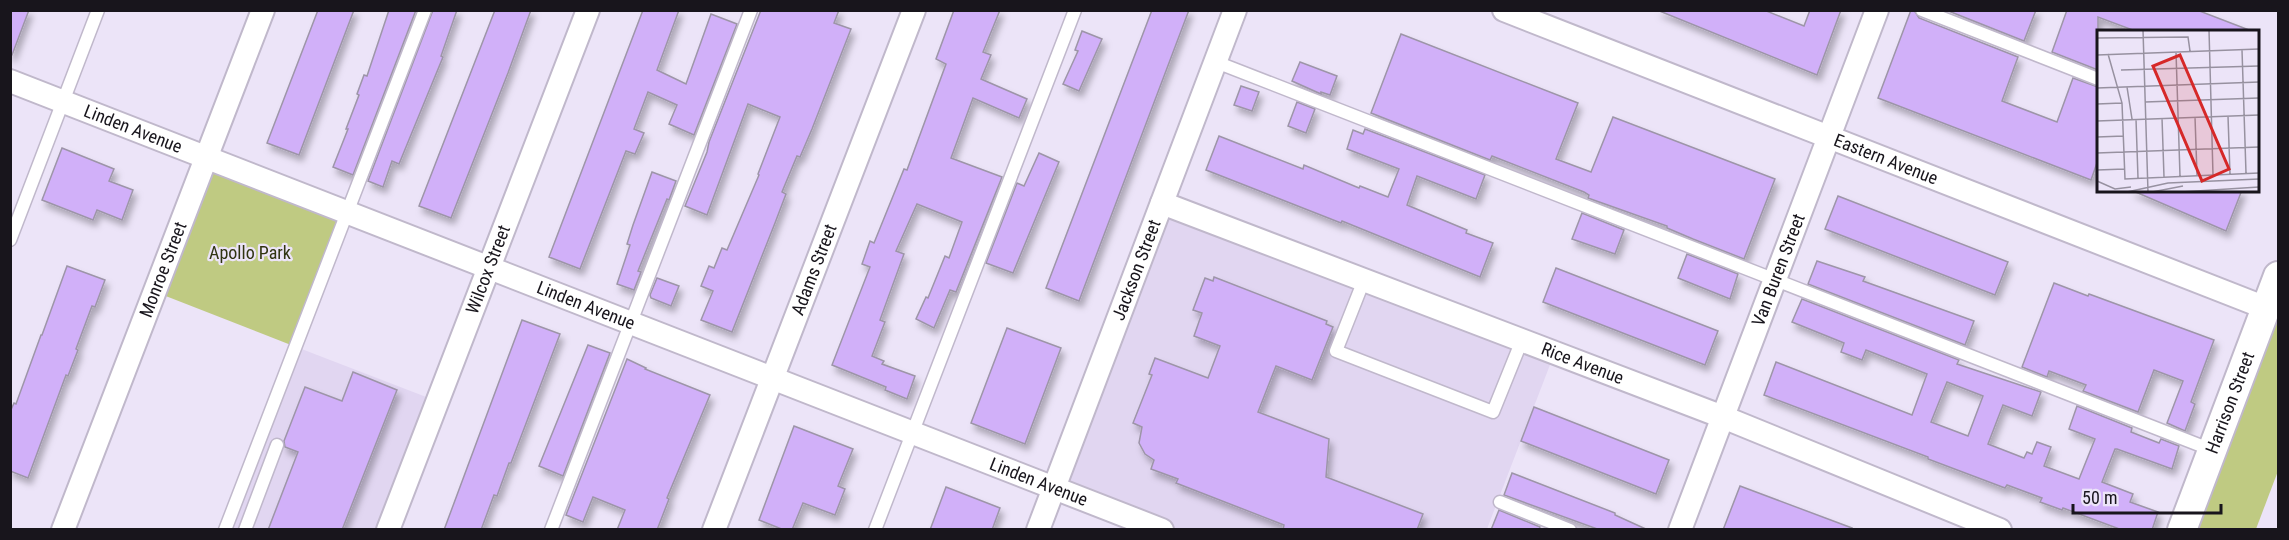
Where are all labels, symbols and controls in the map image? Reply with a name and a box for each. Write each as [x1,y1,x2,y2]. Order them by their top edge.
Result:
inset map [2097,30,2259,192]
street label: Linden Avenue [81,100,185,157]
street label: Eastern Avenue [1831,129,1941,189]
street label: Van Buren Street [1747,211,1809,329]
street label: Jackson Street [1107,217,1165,323]
street label: Monroe Street [135,219,191,320]
street label: Adams Street [787,221,841,318]
street label: Wilcox Street [461,222,514,317]
park label: Apollo Park [209,242,291,263]
street label: Linden Avenue [534,276,638,334]
street label: Rice Avenue [1538,338,1627,388]
street label: Harrison Street [2201,349,2258,456]
street label: Linden Avenue [987,453,1091,510]
scale bar [2073,477,2222,515]
text: 50 m [2082,487,2117,508]

